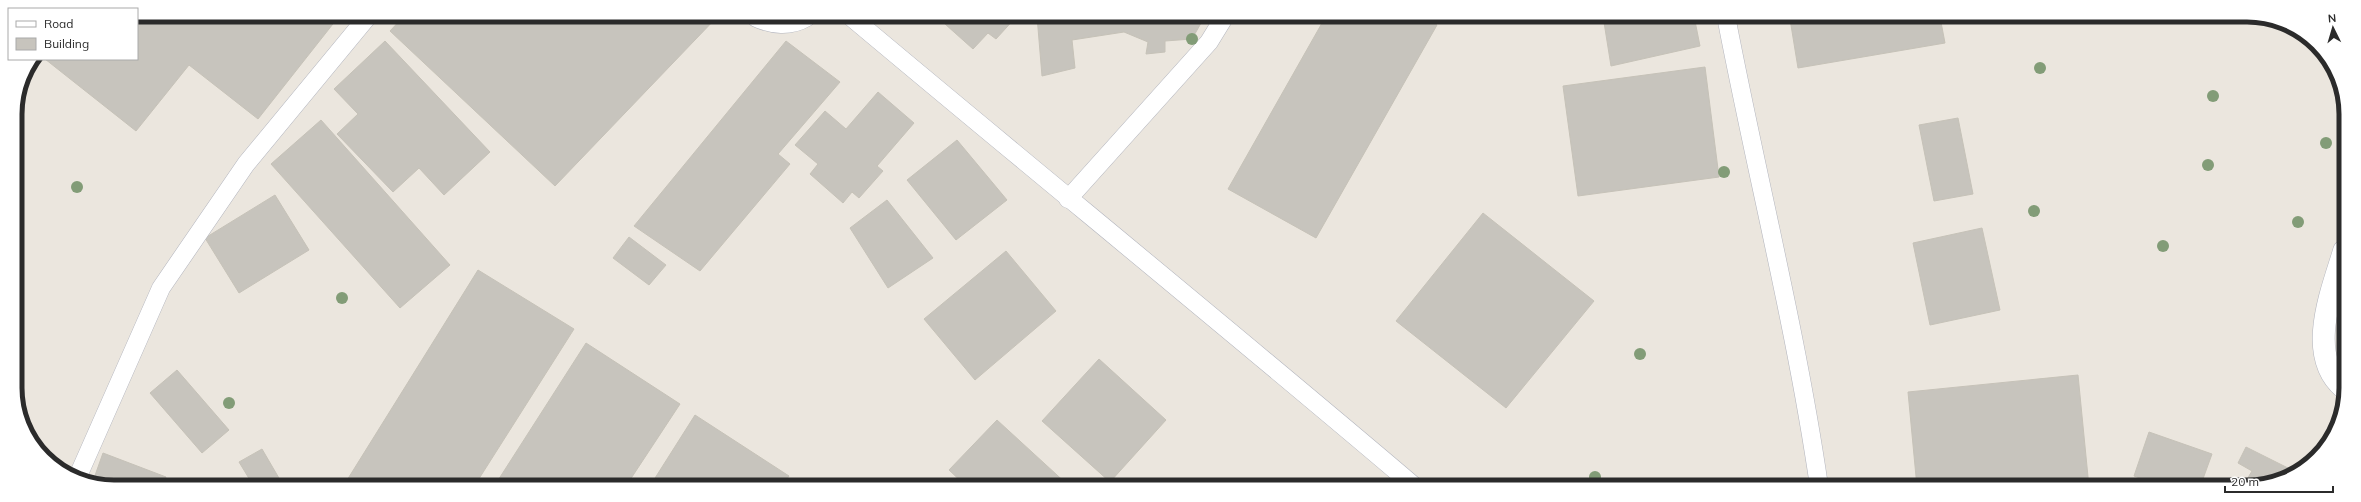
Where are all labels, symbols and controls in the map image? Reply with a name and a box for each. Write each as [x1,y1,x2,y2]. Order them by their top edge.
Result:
legend [8,8,138,60]
north arrow [2313,8,2353,48]
text: N [2327,11,2337,25]
text: Road [44,16,73,31]
text: Building [44,36,89,51]
scale bar [2225,468,2333,494]
text: 20 m [2231,474,2259,489]

